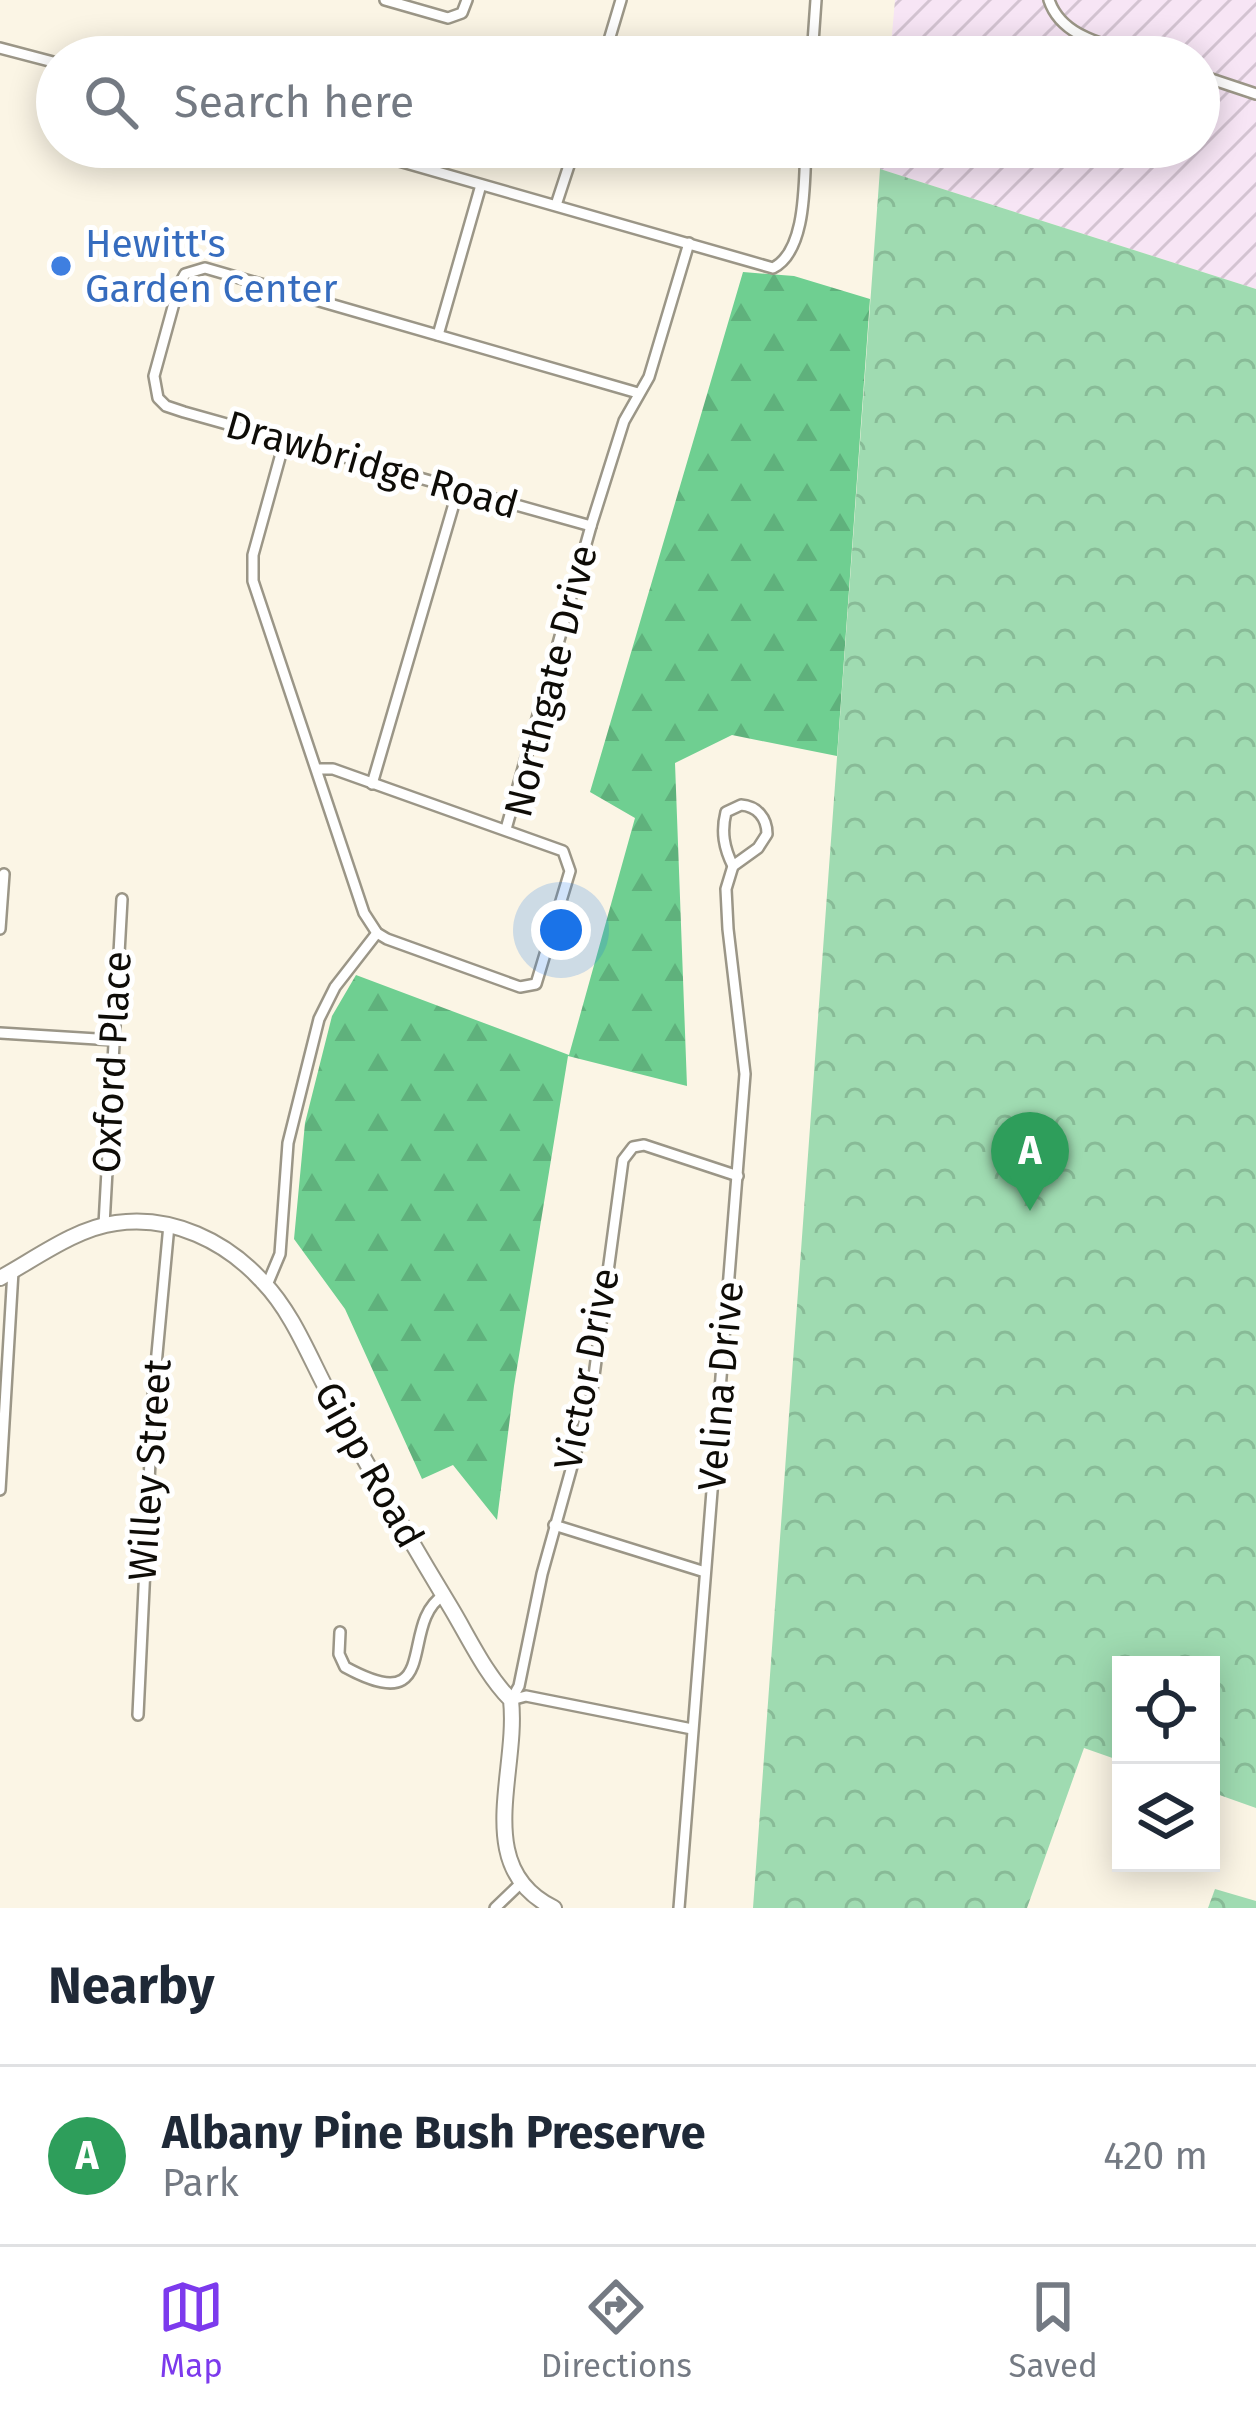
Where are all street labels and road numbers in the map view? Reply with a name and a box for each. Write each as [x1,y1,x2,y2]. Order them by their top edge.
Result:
street label: Drawbridge Road [221,401,523,529]
street label: Northgate Drive [495,540,607,822]
street label: Oxford Place [83,950,141,1174]
street label: Victor Drive [545,1264,629,1474]
street label: Velina Drive [689,1279,753,1493]
street label: Willey Street [119,1357,181,1582]
street label: Gipp Road [305,1374,433,1556]

